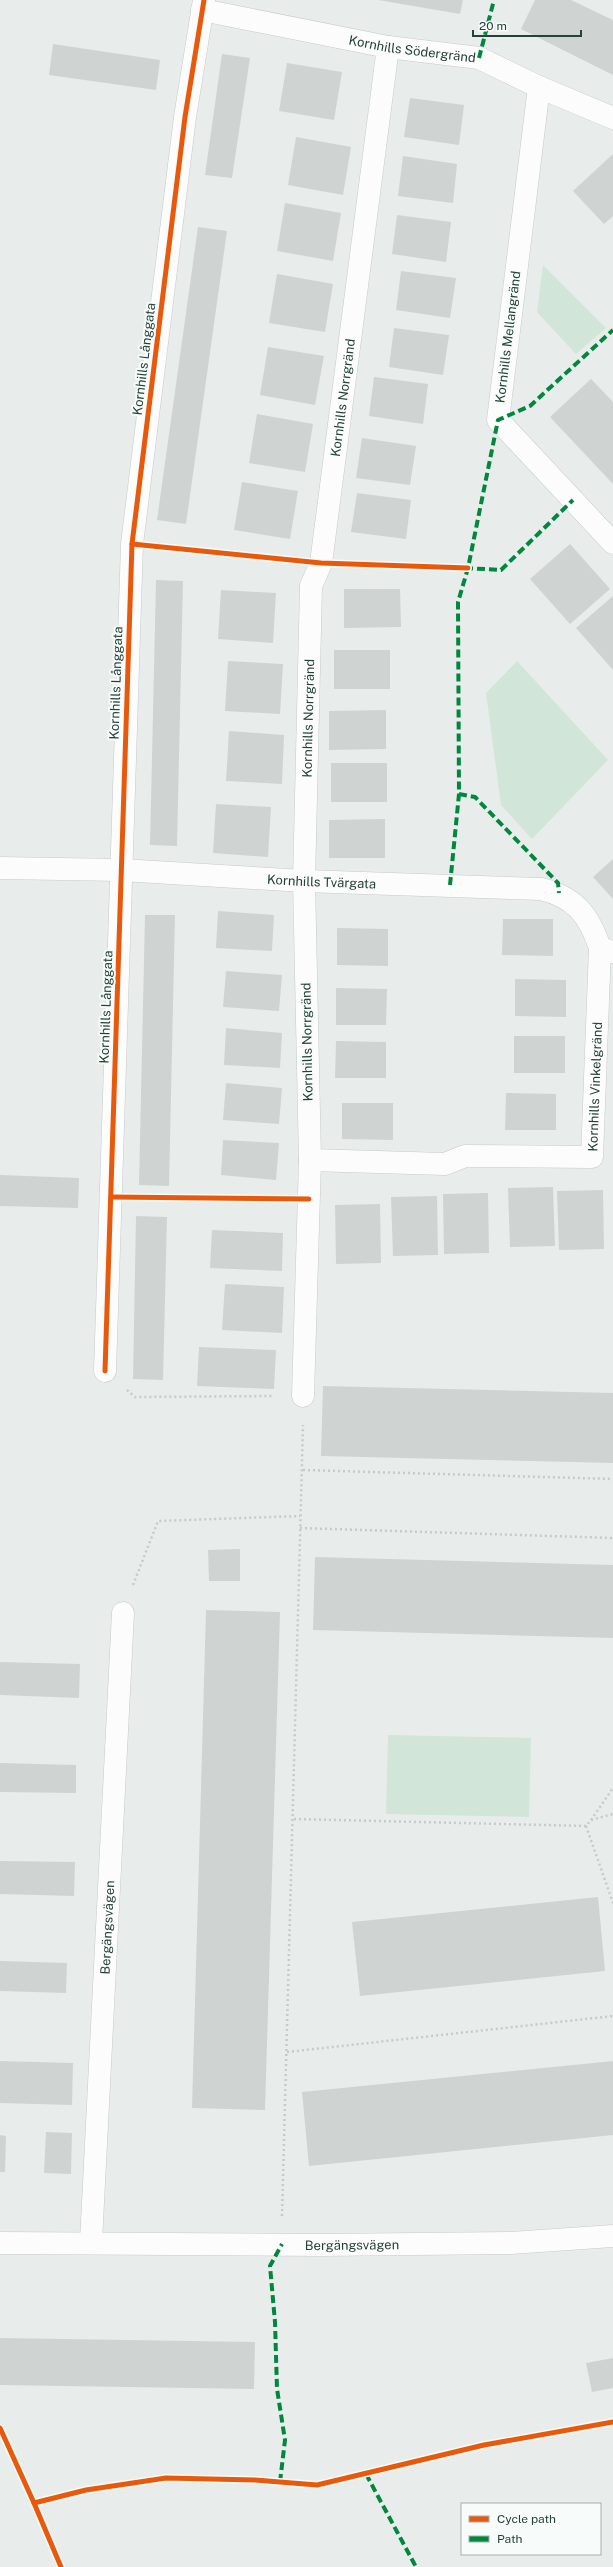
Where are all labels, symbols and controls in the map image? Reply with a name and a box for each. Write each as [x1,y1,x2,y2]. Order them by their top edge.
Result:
scale bar [473,12,581,38]
text: 20 m [479,19,507,33]
street label: Kornhills Södergränd [348,32,477,65]
street label: Kornhills Mellangränd [492,270,524,404]
street label: Kornhills Långgata [130,302,158,416]
street label: Kornhills Norrgränd [327,338,358,458]
street label: Kornhills Långgata [107,626,125,740]
street label: Kornhills Norrgränd [299,659,317,778]
street label: Kornhills Tvärgata [267,871,376,891]
street label: Kornhills Långgata [97,950,115,1064]
street label: Kornhills Norrgränd [298,982,316,1102]
street label: Kornhills Vinkelgränd [585,1022,605,1152]
street label: Bergängsvägen [97,1880,117,1975]
street label: Bergängsvägen [305,2237,399,2253]
legend [461,2503,601,2555]
text: Cycle path [497,2512,556,2526]
text: Path [497,2532,523,2546]

